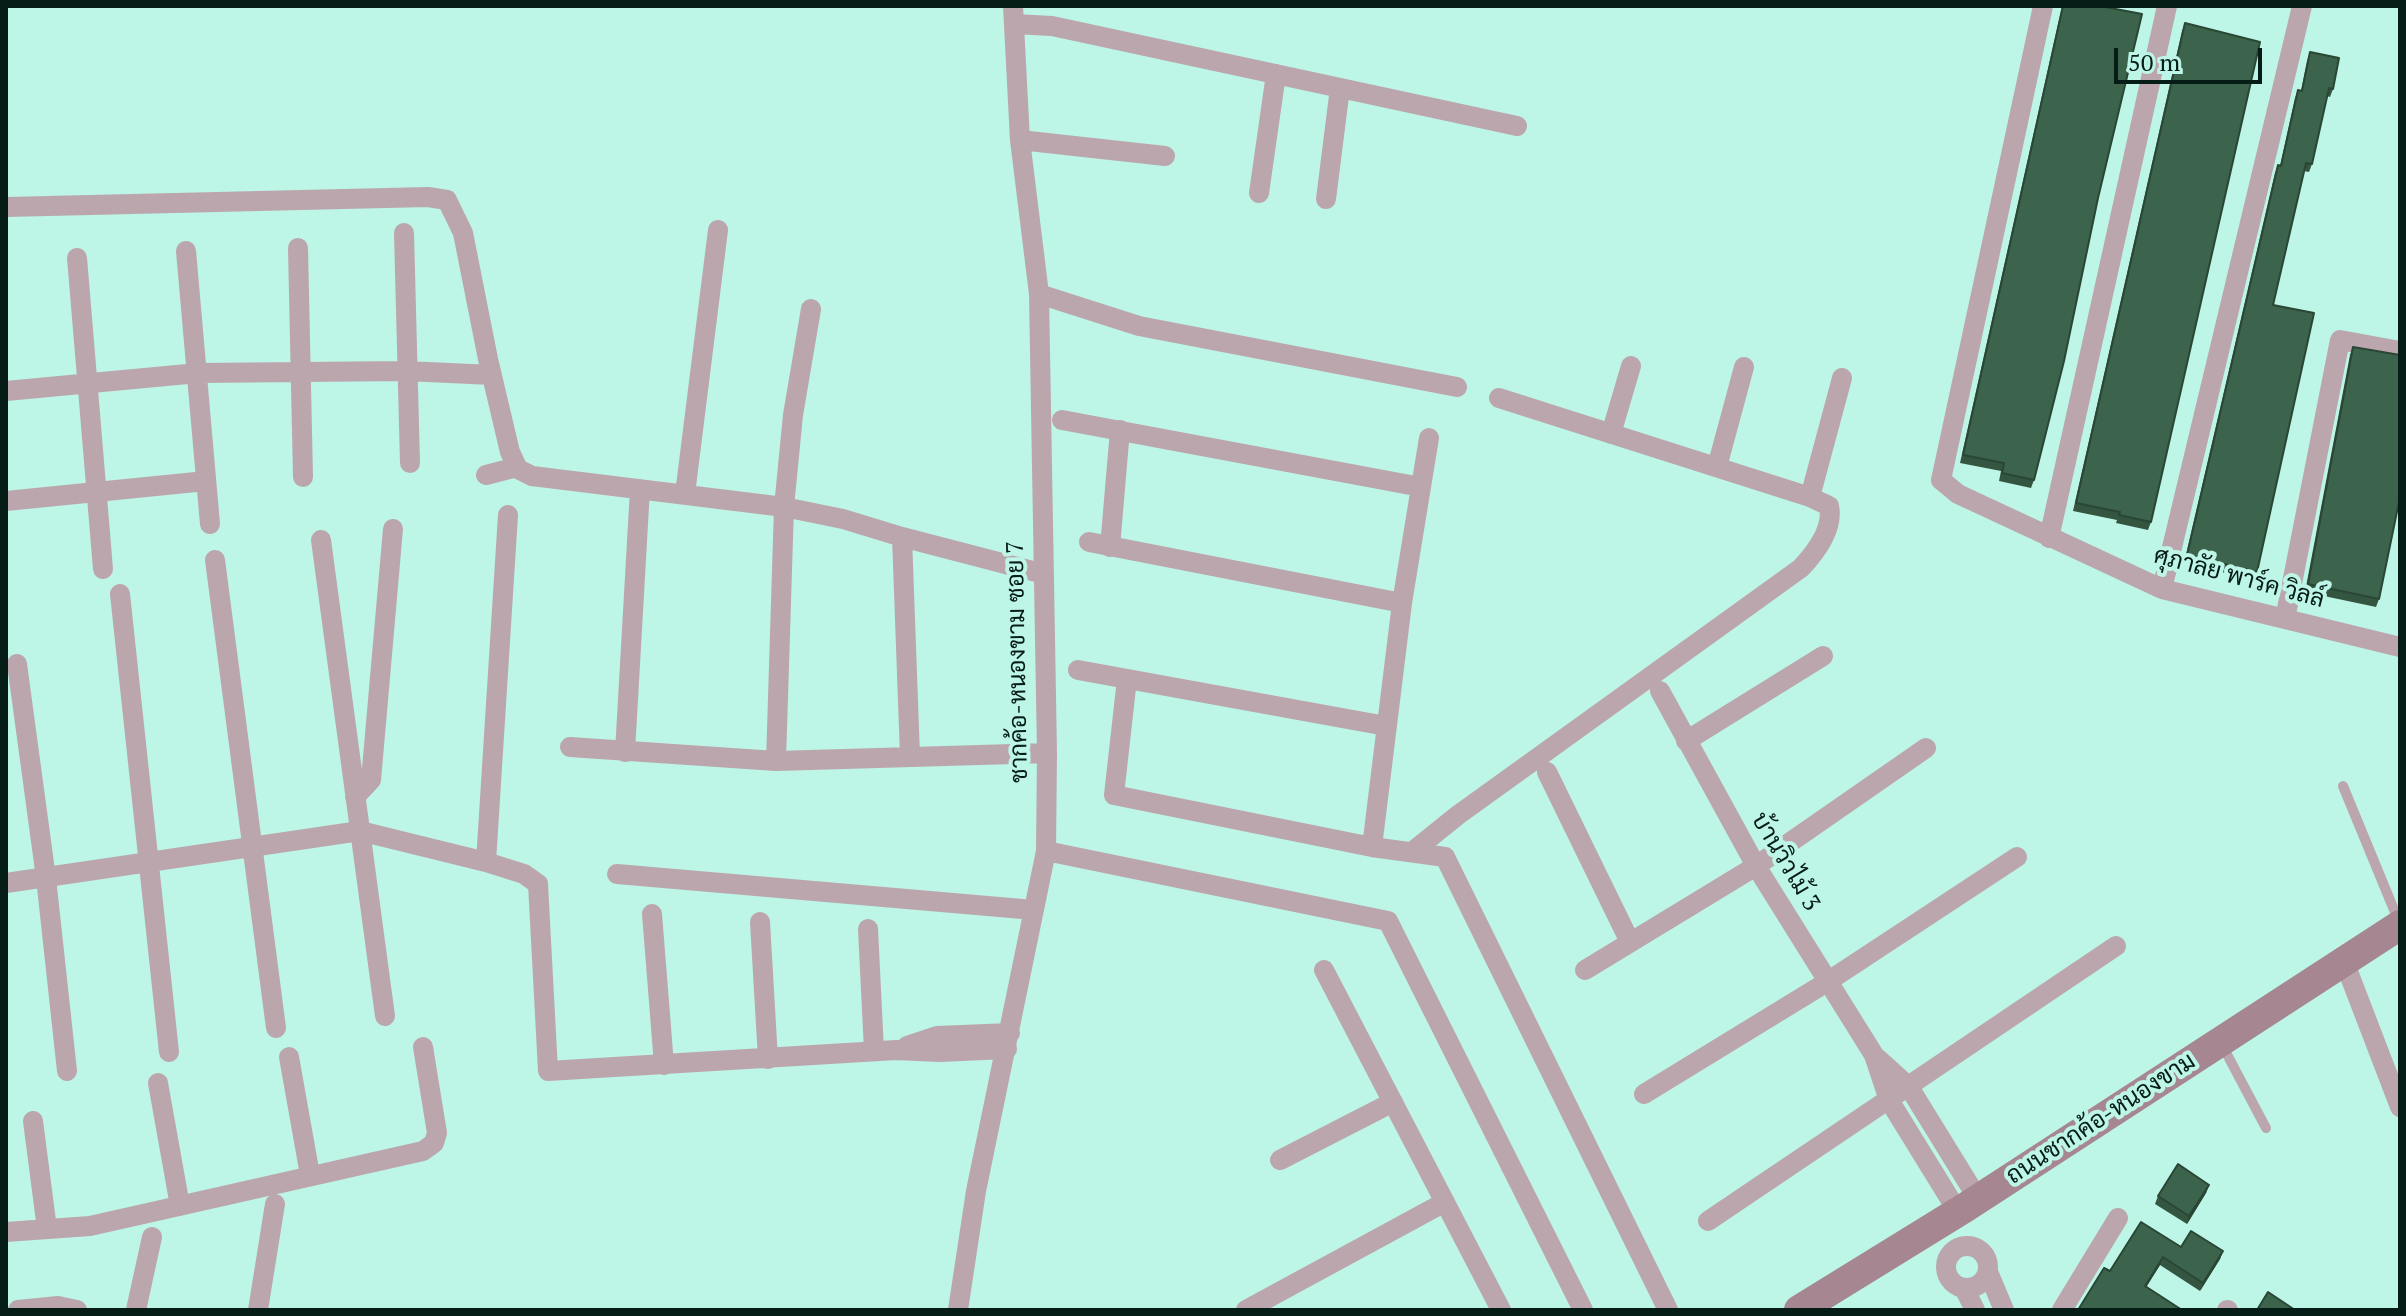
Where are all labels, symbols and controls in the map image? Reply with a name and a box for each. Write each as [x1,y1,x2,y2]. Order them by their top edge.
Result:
scale bar [2118,32,2266,82]
text: 50 m [2128,46,2180,78]
street label: ชากค้อ-หนองขาม ซอย 7 [1001,541,1035,783]
street label: ศุภาลัย พาร์ค วิลล์ [2151,541,2327,615]
street label: บ้านวิวไม้ 3 [1744,808,1826,916]
street label: ถนนชากค้อ-หนองขาม [2001,1047,2201,1191]

